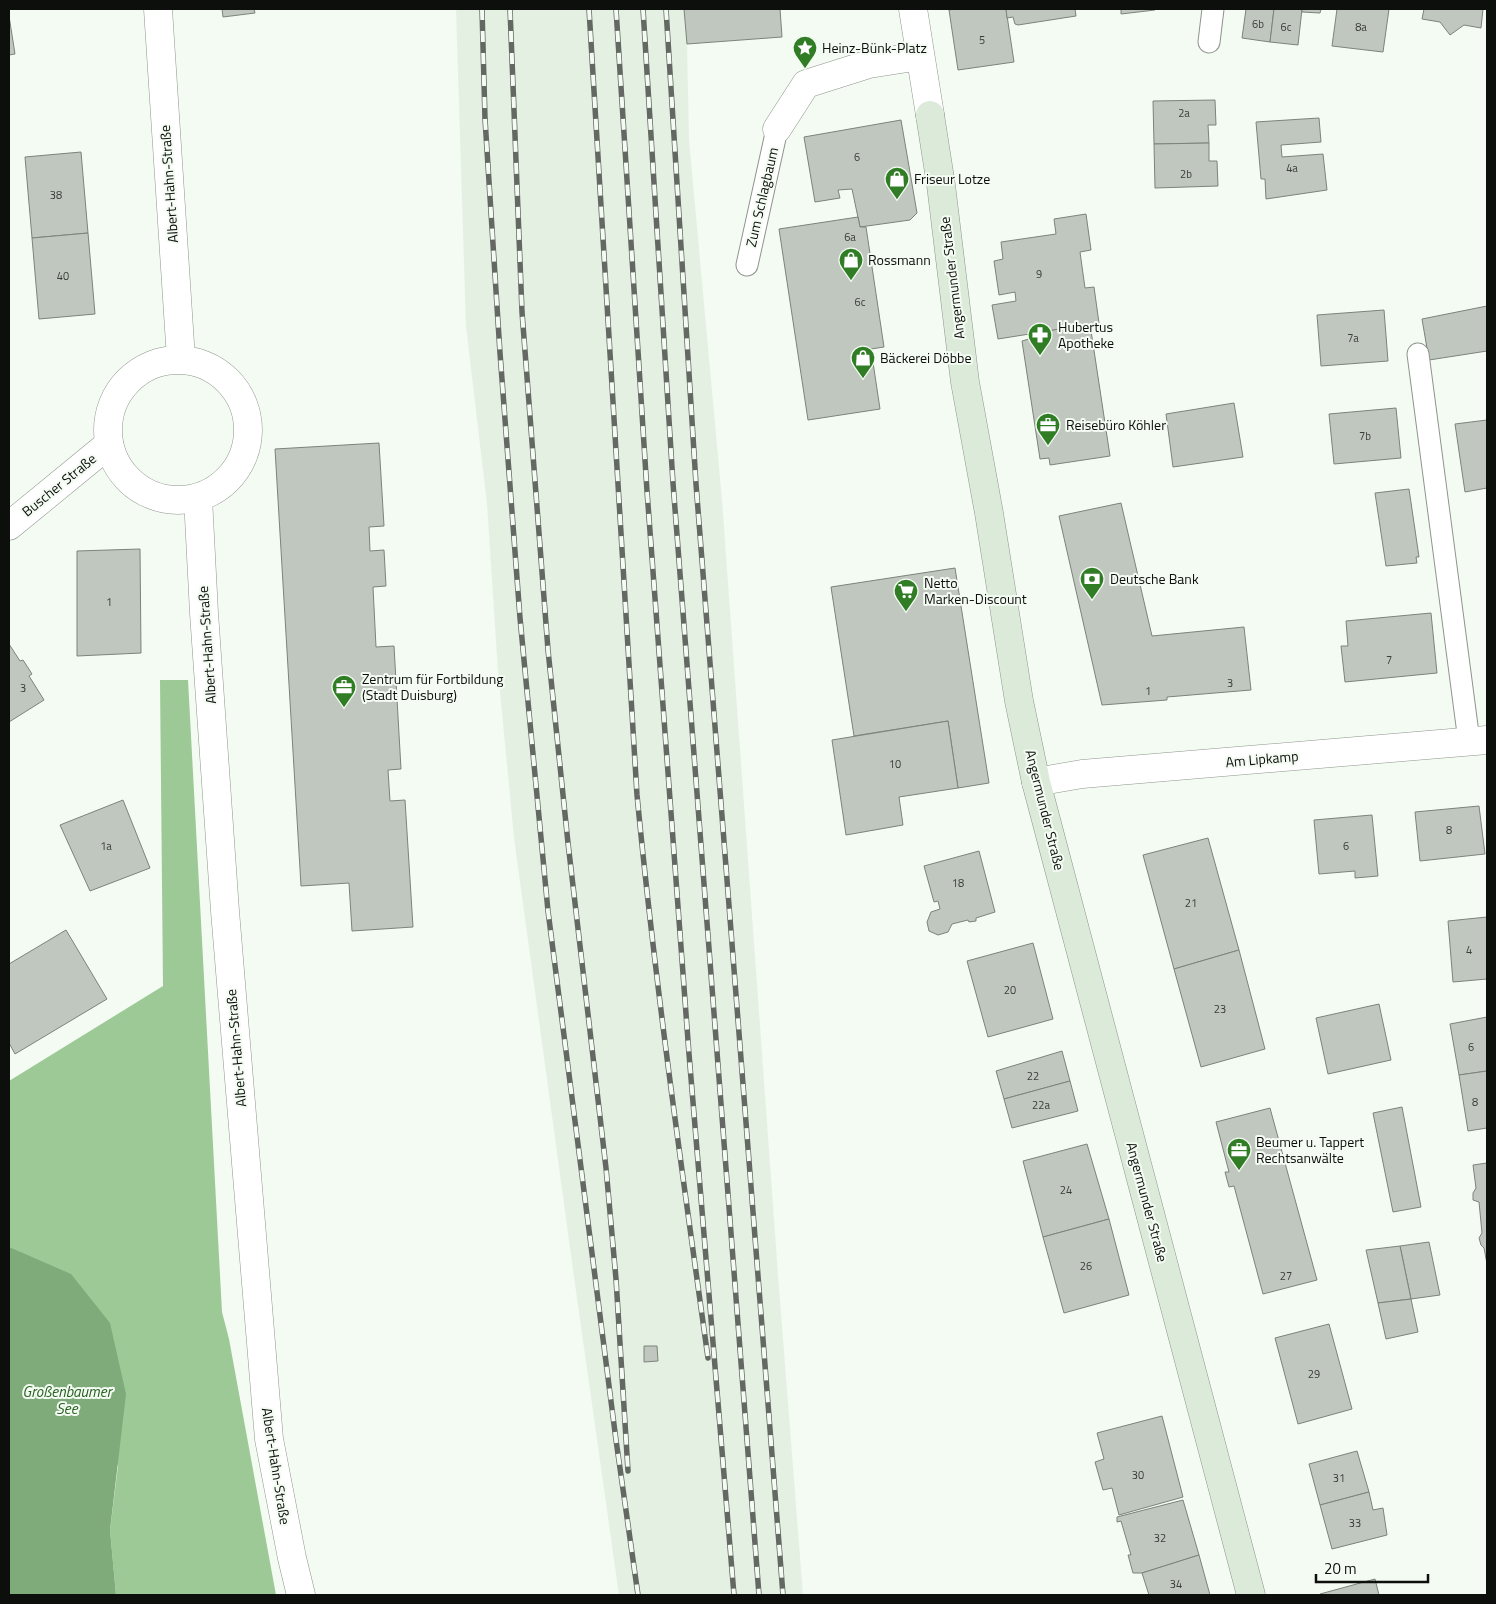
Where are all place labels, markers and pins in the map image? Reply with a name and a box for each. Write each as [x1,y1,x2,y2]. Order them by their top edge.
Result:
place icon: Heinz-Bünk-Platz [792,35,818,69]
place label: Heinz-Bünk-Platz [822,37,927,58]
shop icon: Friseur Lotze [884,166,910,200]
place label: Friseur Lotze [914,168,990,189]
shop icon: Rossmann [838,247,864,281]
place label: Rossmann [868,249,931,270]
place label: Hubertus Apotheke [1058,316,1114,353]
pharmacy icon: Hubertus Apotheke [1027,322,1053,356]
shop icon: Bäckerei Döbbe [850,345,876,379]
place label: Bäckerei Döbbe [880,347,971,368]
office icon: Reisebüro Köhler [1035,412,1061,446]
place label: Reisebüro Köhler [1066,414,1166,435]
bank icon: Deutsche Bank [1079,566,1105,600]
place label: Deutsche Bank [1110,568,1199,589]
place label: Netto Marken-Discount [924,572,1027,609]
supermarket icon: Netto Marken-Discount [893,578,919,612]
place label: Zentrum für Fortbildung (Stadt Duisburg) [362,668,503,705]
office icon: Zentrum für Fortbildung (Stadt Duisburg) [331,674,357,708]
place label: Beumer u. Tappert Rechtsanwälte [1256,1131,1364,1168]
office icon: Beumer u. Tappert Rechtsanwälte [1226,1137,1252,1171]

